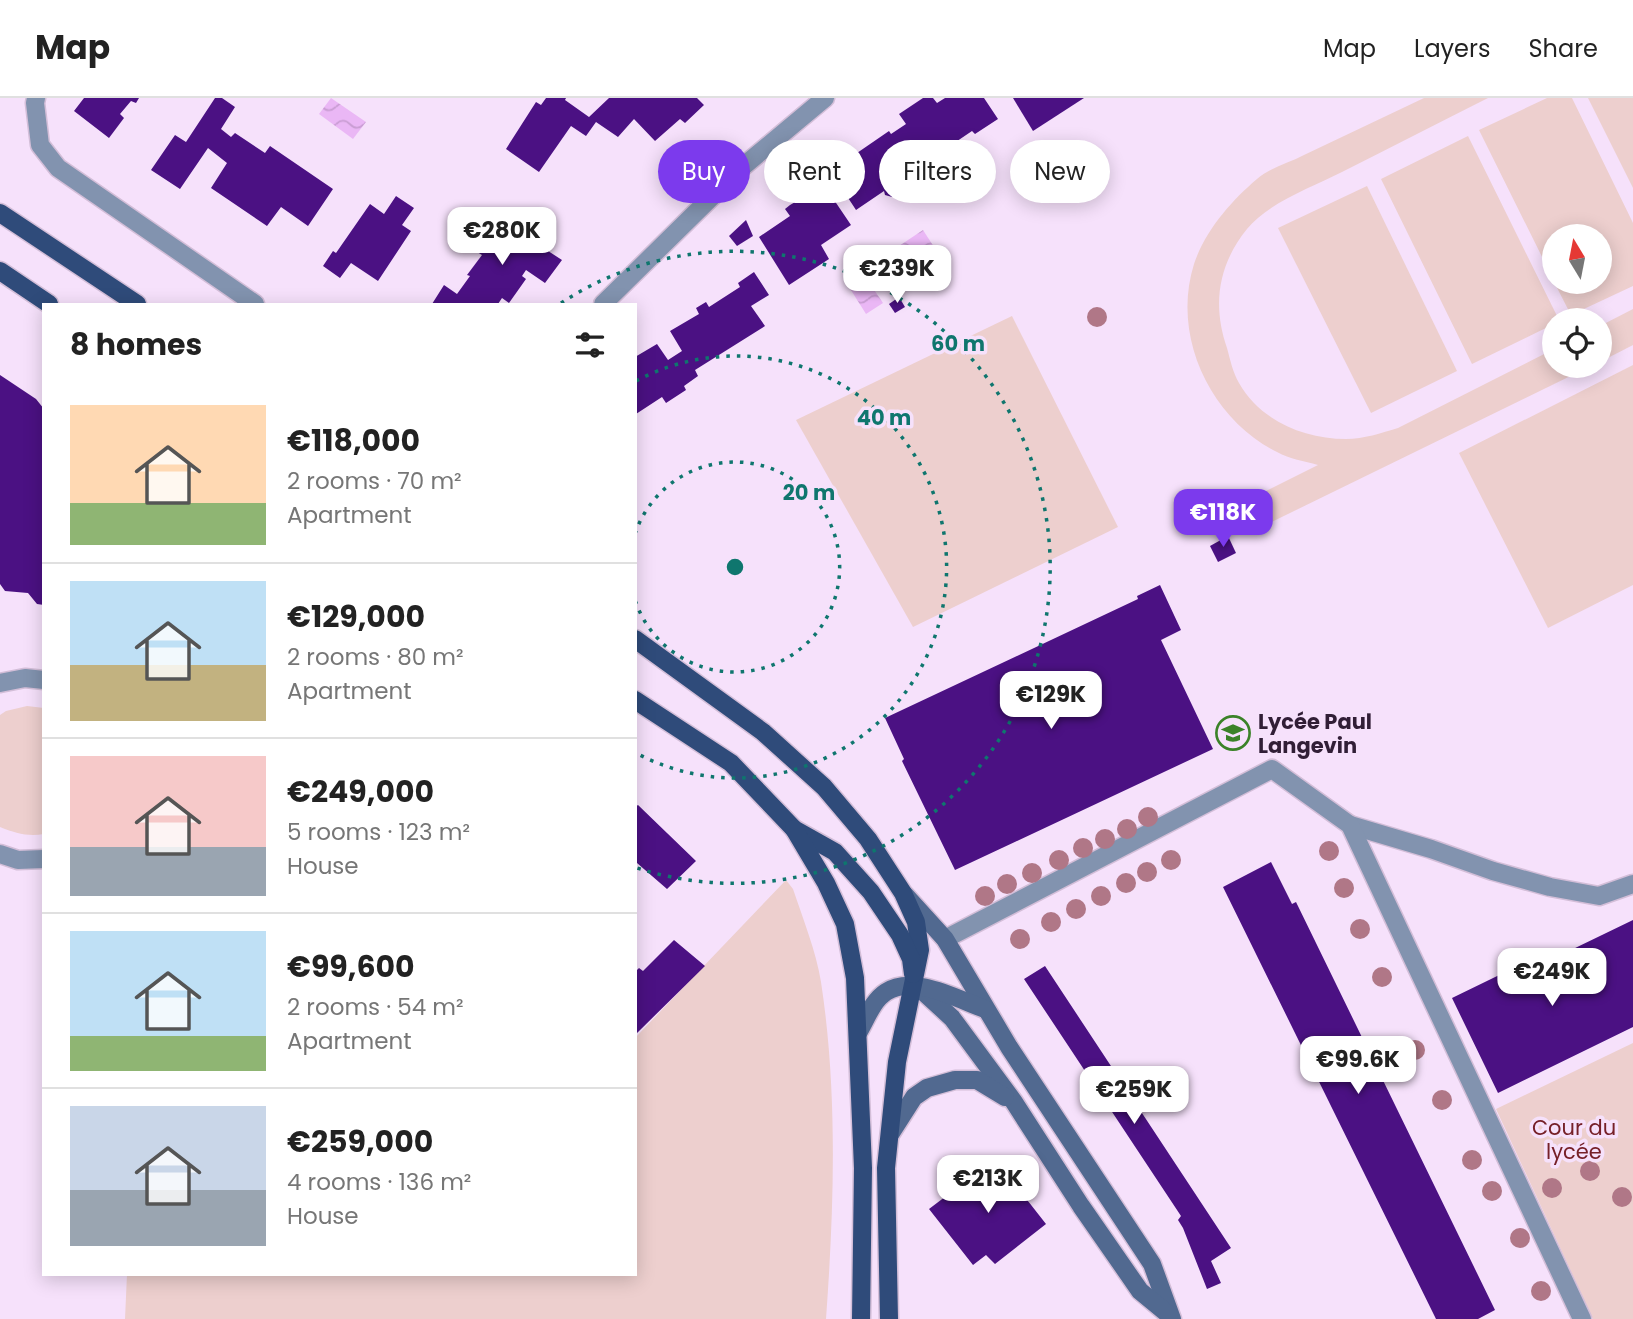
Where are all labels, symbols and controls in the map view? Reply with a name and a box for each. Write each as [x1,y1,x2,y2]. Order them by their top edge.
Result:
text: Map [35,24,110,71]
text: Map [1323,32,1376,65]
text: Layers [1414,32,1490,65]
text: Share [1528,32,1598,65]
chip: Buy [658,140,750,203]
chip: Rent [764,140,865,203]
chip: Filters [879,140,996,203]
chip: New [1010,140,1110,203]
pin: €280K [453,208,551,267]
text: €280K [463,214,541,246]
north arrow [1542,224,1612,294]
map controls [1542,224,1612,378]
pin: €239K [848,246,946,305]
text: €239K [859,252,935,284]
button: locate [1542,308,1612,378]
text: 8 homes [70,323,202,366]
icon: filters [571,326,609,364]
text: 60 m [931,329,985,358]
text: 40 m [857,403,911,432]
text: €118,000 [287,419,420,462]
icon: home [126,433,210,517]
text: 2 rooms · 70 m² [287,465,462,497]
text: 20 m [783,478,835,507]
pin: €118K [1174,490,1272,549]
text: €118K [1190,496,1256,528]
text: Apartment [287,499,412,531]
centre of rings [723,555,747,579]
text: €129,000 [287,595,425,638]
icon: home [126,609,210,693]
text: 2 rooms · 80 m² [287,641,464,673]
pin: €129K [1002,672,1100,731]
text: Apartment [287,675,412,707]
text: €129K [1016,678,1086,710]
place label: Lycée Paul Langevin [1258,707,1372,760]
school or university icon: Lycée Paul Langevin [1214,714,1252,752]
text: €249,000 [287,770,434,813]
icon: home [126,784,210,868]
text: 5 rooms · 123 m² [287,816,470,848]
text: House [287,850,359,882]
text: €99,600 [287,945,415,988]
pin: €249K [1503,948,1601,1008]
text: €249K [1513,955,1591,987]
icon: home [126,959,210,1043]
text: 2 rooms · 54 m² [287,991,464,1023]
text: Apartment [287,1025,412,1057]
pin: €99.6K [1301,1037,1415,1096]
text: €99.6K [1316,1043,1400,1075]
pin: €259K [1085,1066,1183,1126]
text: €259K [1096,1073,1172,1105]
park label: Cour du lycée [1532,1113,1616,1166]
text: €259,000 [287,1120,433,1163]
icon: home [126,1134,210,1218]
pin: €213K [939,1156,1037,1215]
text: €213K [953,1162,1023,1194]
text: 4 rooms · 136 m² [287,1166,471,1198]
text: House [287,1200,359,1232]

